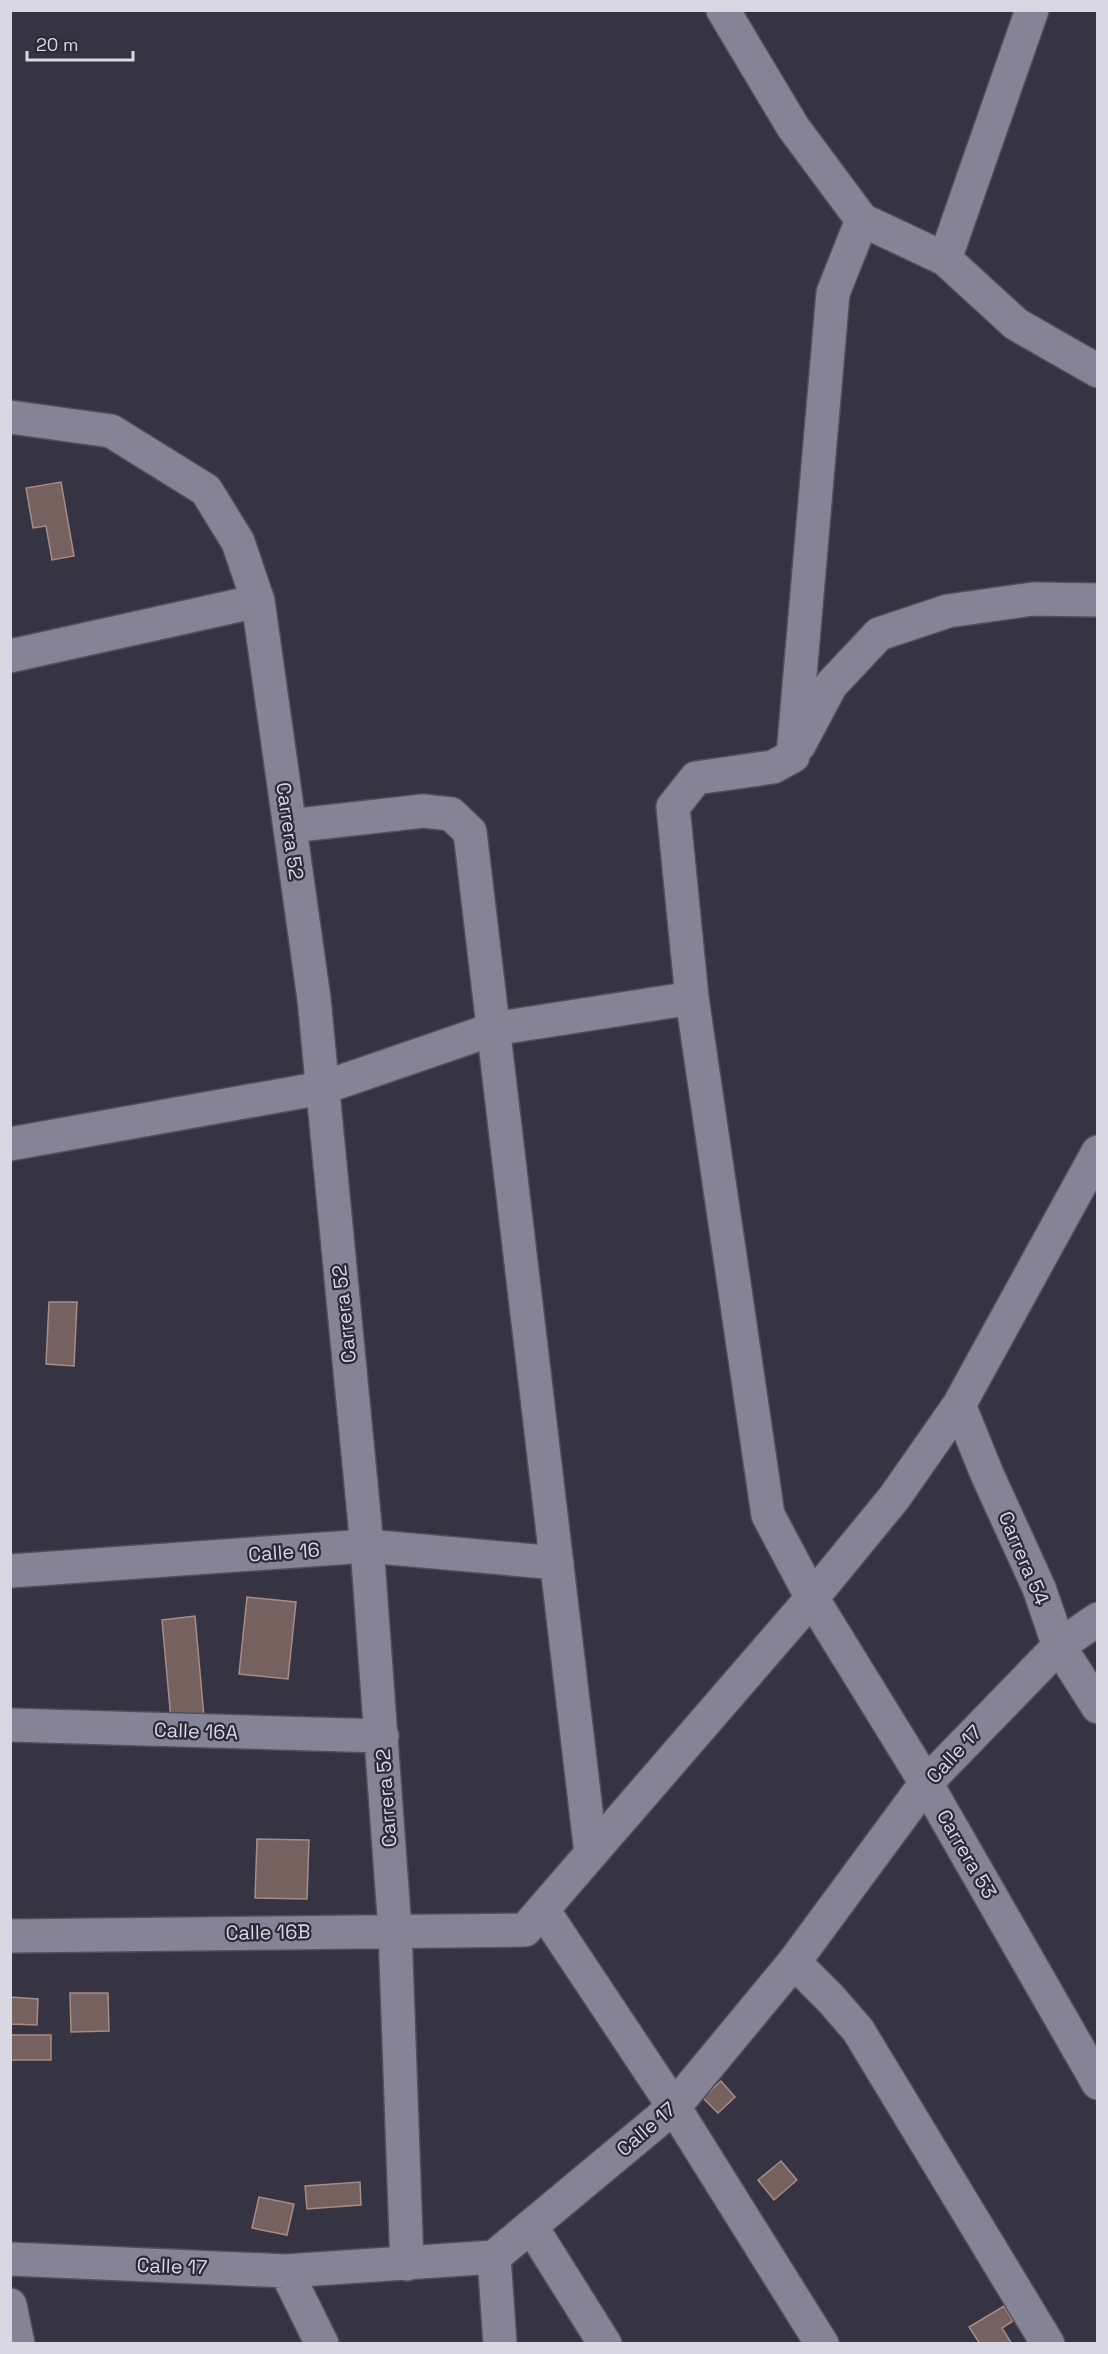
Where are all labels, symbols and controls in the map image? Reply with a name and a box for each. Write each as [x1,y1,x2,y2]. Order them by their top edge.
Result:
scale bar [27,24,134,62]
text: 20 m [36,33,79,56]
street label: Carrera 52 [270,780,310,882]
street label: Carrera 52 [326,1264,362,1364]
street label: Carrera 54 [993,1507,1055,1609]
street label: Calle 16 [247,1537,321,1567]
street label: Calle 16A [153,1717,239,1745]
street label: Calle 17 [920,1719,988,1789]
street label: Carrera 52 [370,1748,402,1848]
street label: Carrera 53 [931,1805,1003,1903]
street label: Calle 16B [225,1918,311,1946]
street label: Calle 17 [611,2096,681,2162]
street label: Calle 17 [136,2252,208,2280]

